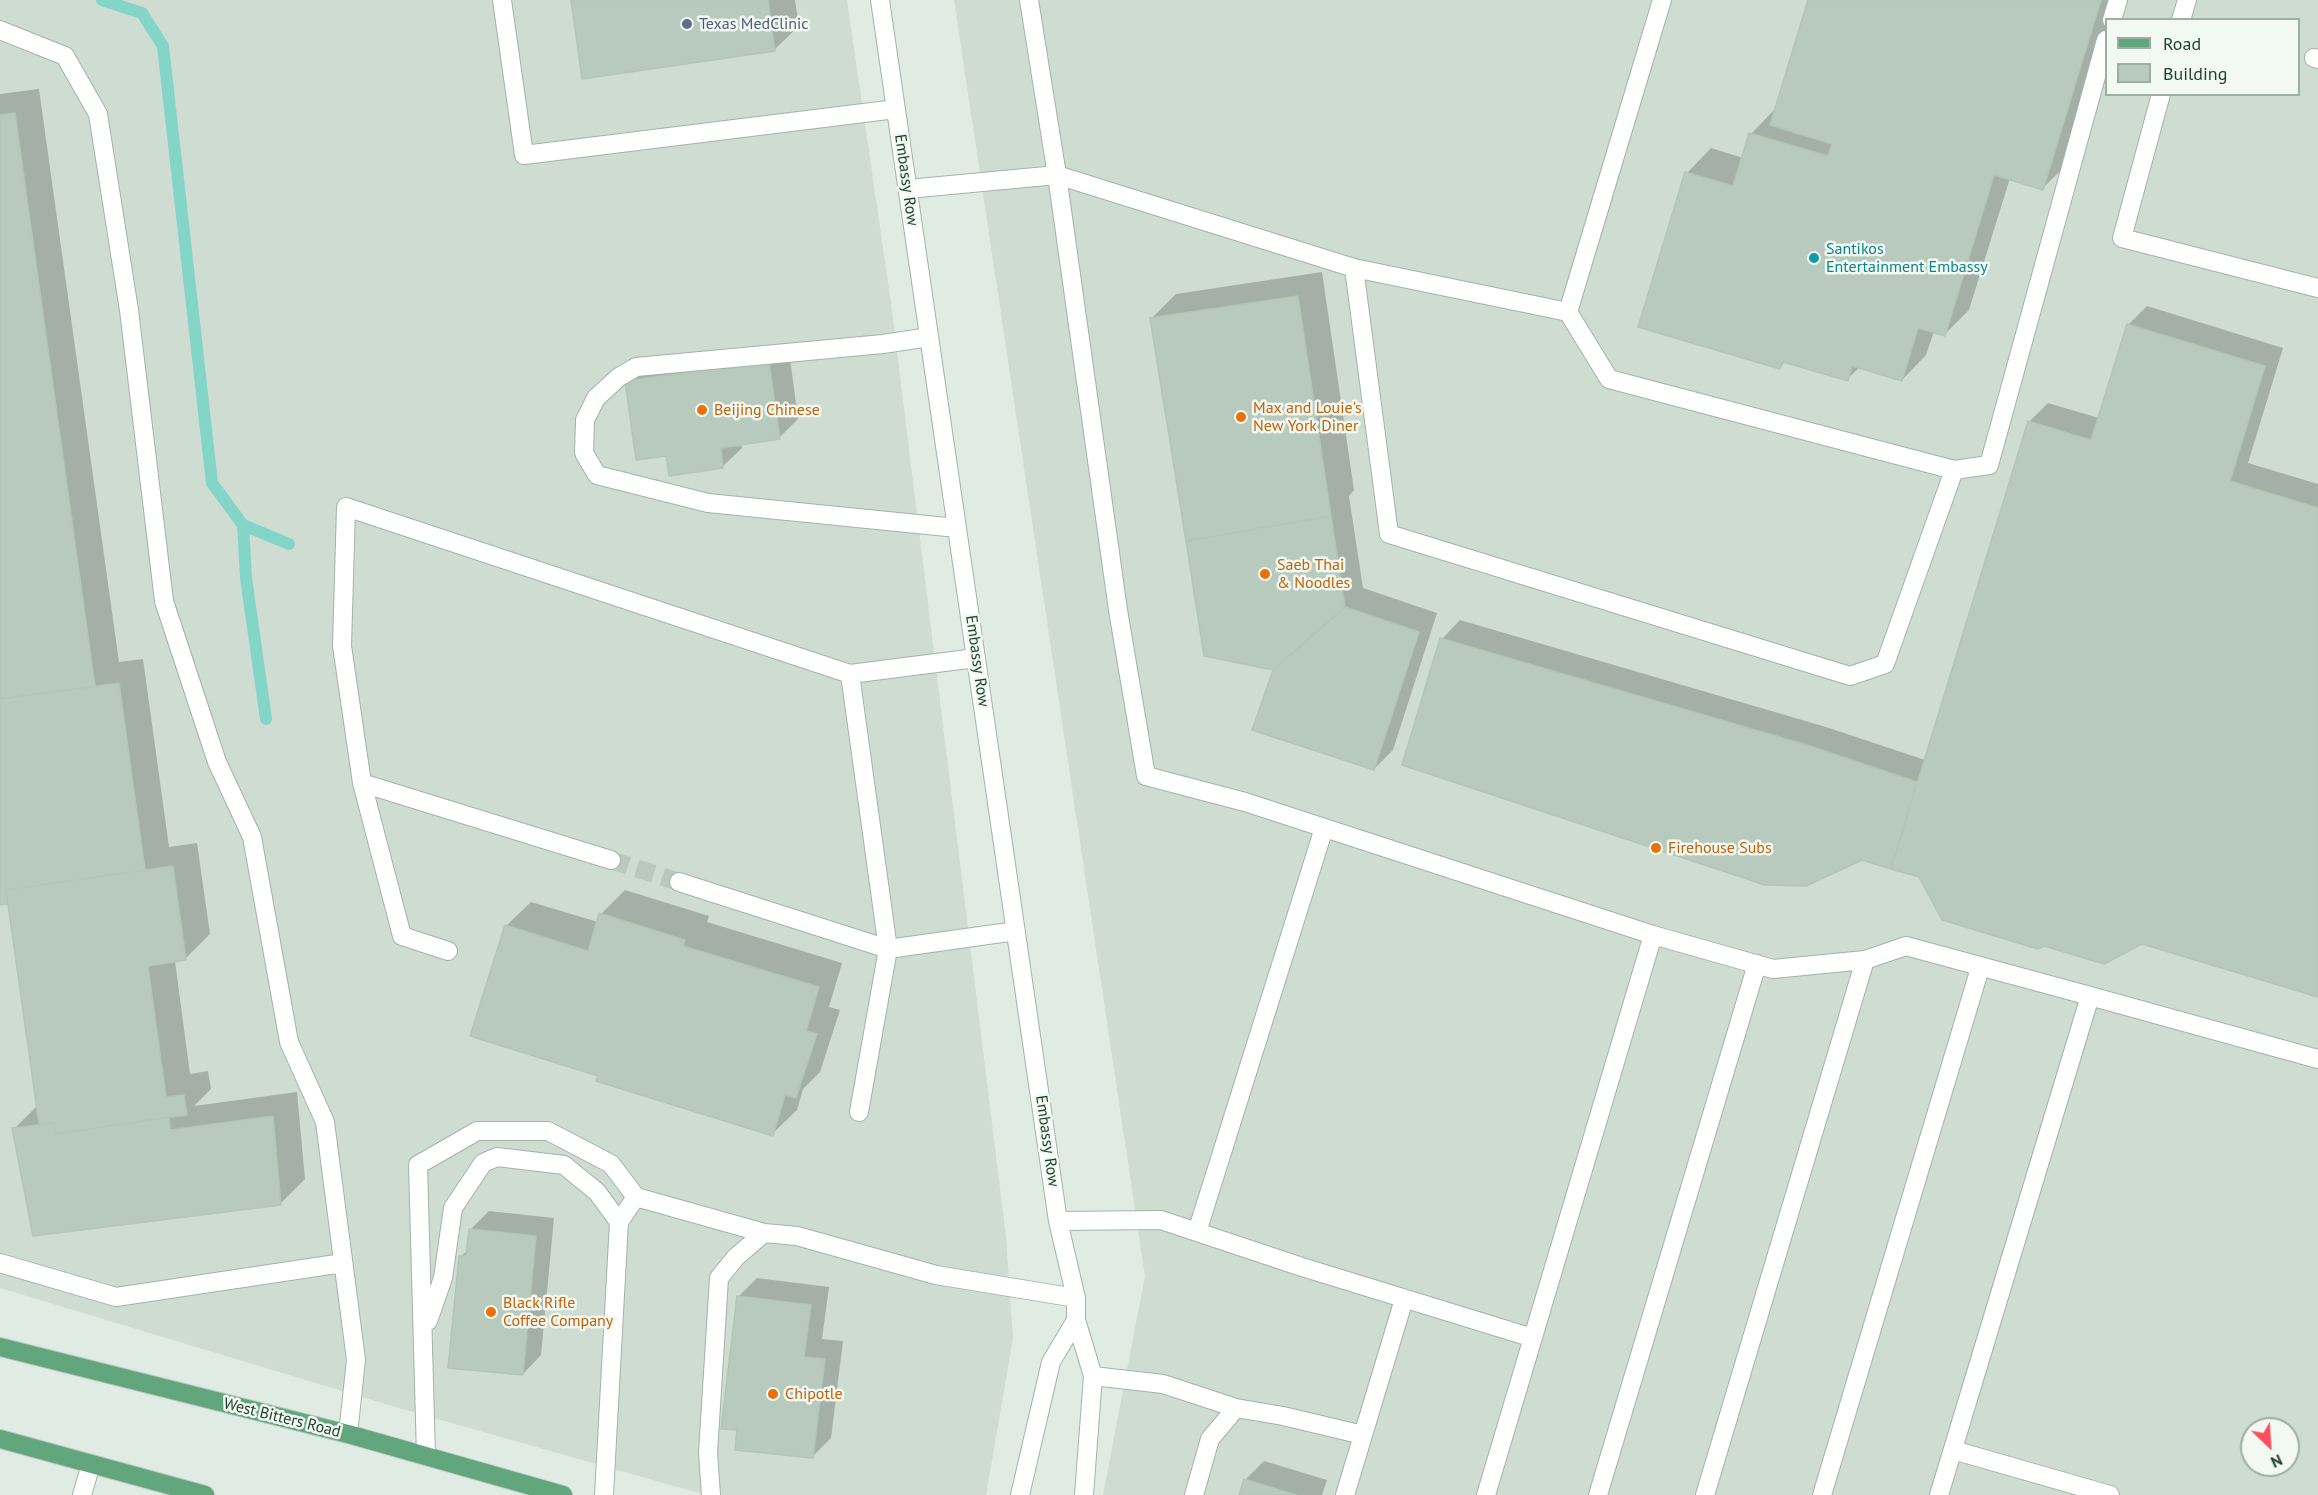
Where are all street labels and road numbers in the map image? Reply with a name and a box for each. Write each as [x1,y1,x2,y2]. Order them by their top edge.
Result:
street label: Embassy Row [890,133,922,227]
street label: Embassy Row [961,614,993,708]
street label: Embassy Row [1031,1094,1063,1188]
street label: West Bitters Road [222,1394,342,1442]

